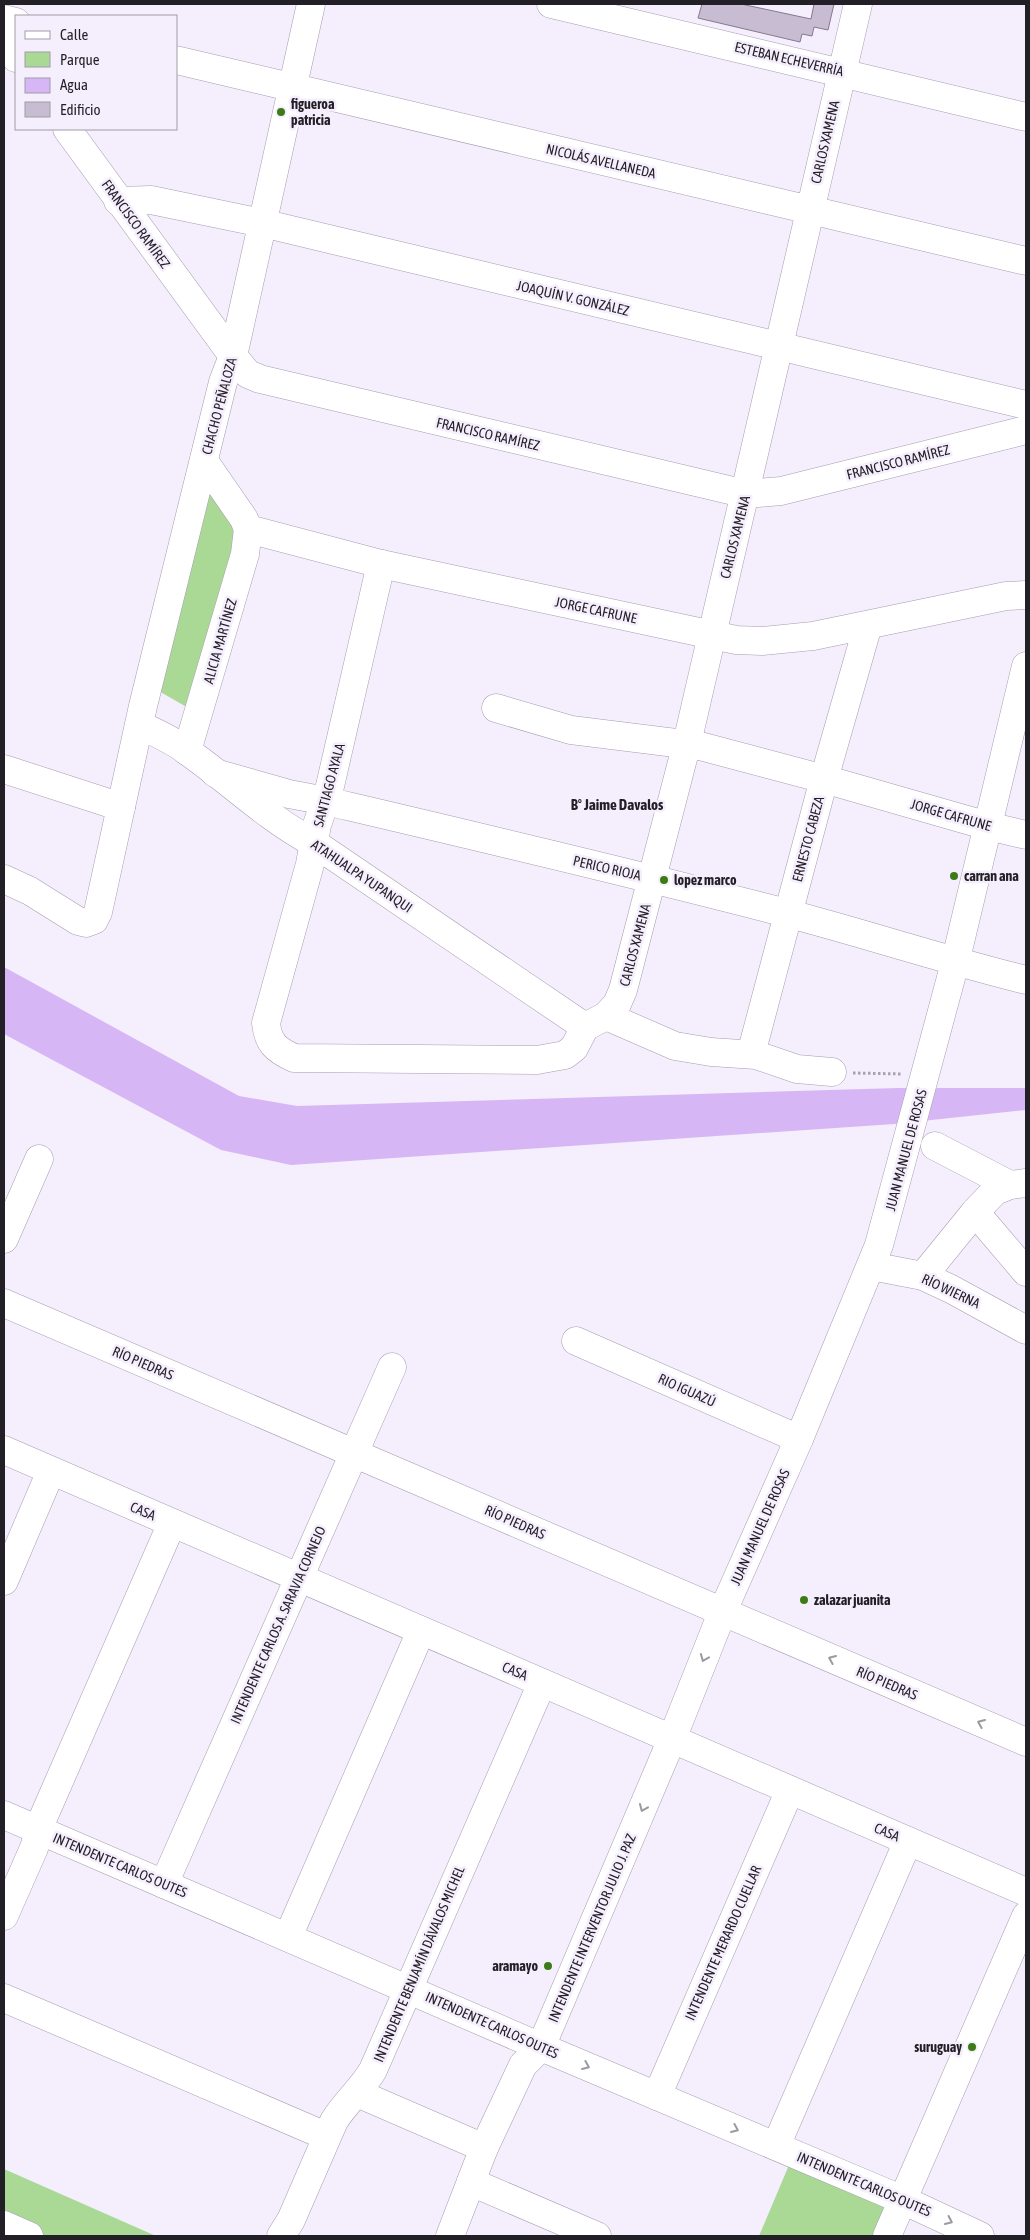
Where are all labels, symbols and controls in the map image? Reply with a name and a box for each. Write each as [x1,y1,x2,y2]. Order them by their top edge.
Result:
legend [15,15,178,130]
text: Calle [60,26,89,43]
street label: ESTEBAN ECHEVERRÍA [733,39,845,79]
text: Parque [60,51,100,68]
text: Agua [60,76,88,93]
place label: figueroa patricia [290,96,335,128]
street label: CARLOS XAMENA [808,99,842,185]
text: Edificio [60,101,101,118]
marker: figueroa patricia [275,106,287,118]
street label: NICOLÁS AVELLANEDA [545,141,658,181]
street label: FRANCISCO RAMÍREZ [98,177,174,271]
street label: JOAQUÍN V. GONZÁLEZ [515,277,631,319]
street label: CHACHO PEÑALOZA [198,356,240,456]
street label: FRANCISCO RAMÍREZ [435,414,541,454]
street label: FRANCISCO RAMÍREZ [845,441,951,483]
street label: CARLOS XAMENA [717,494,753,580]
street label: JORGE CAFRUNE [554,594,638,626]
street label: ALICIA MARTÍNEZ [200,597,240,685]
street label: SANTIAGO AYALA [310,741,348,829]
street label: ERNESTO CABEZA [789,794,827,884]
district label: B° Jaime Davalos [571,796,664,813]
street label: JORGE CAFRUNE [909,796,993,834]
street label: ATAHUALPA YUPANQUI [308,836,416,916]
street label: PERICO RIOJA [571,852,643,884]
place label: carran ana [964,868,1019,884]
marker: carran ana [948,870,960,882]
place label: lopez marco [674,872,737,888]
marker: lopez marco [658,874,670,886]
street label: CARLOS XAMENA [616,902,654,988]
street label: JUAN MANUEL DE ROSAS [882,1087,930,1213]
street label: RÍO WIERNA [919,1271,983,1312]
street label: RÍO PIEDRAS [110,1343,176,1383]
street label: RIO IGUAZÚ [656,1370,718,1410]
street label: JUAN MANUEL DE ROSAS [727,1466,793,1587]
street label: CASA [128,1499,158,1523]
street label: RÍO PIEDRAS [482,1502,548,1543]
street label: INTENDENTE CARLOS A. SARAVIA CORNEJO [227,1524,329,1726]
place label: zalazar juanita [814,1592,891,1608]
marker: zalazar juanita [798,1594,810,1606]
one-way arrow [700,1653,711,1662]
one-way arrow [828,1655,837,1666]
street label: CASA [500,1659,530,1683]
street label: RÍO PIEDRAS [854,1663,920,1703]
one-way arrow [977,1719,986,1730]
one-way arrow [638,1803,649,1812]
street label: CASA [872,1820,902,1844]
street label: INTENDENTE CARLOS OUTES [51,1830,190,1901]
street label: INTENDENTE INTERVENTOR JULIO J. PAZ [545,1831,639,2025]
street label: INTENDENTE BENJAMÍN DÁVALOS MICHEL [370,1863,468,2064]
street label: INTENDENTE MERARDO CUELLAR [682,1863,764,2023]
place label: aramayo [492,1958,538,1974]
marker: aramayo [542,1960,554,1972]
street label: INTENDENTE CARLOS OUTES [423,1988,561,2062]
place label: suruguay [914,2039,962,2055]
marker: suruguay [966,2041,978,2053]
one-way arrow [581,2059,590,2070]
one-way arrow [730,2123,739,2133]
street label: INTENDENTE CARLOS OUTES [795,2149,934,2220]
one-way arrow [943,2215,952,2225]

